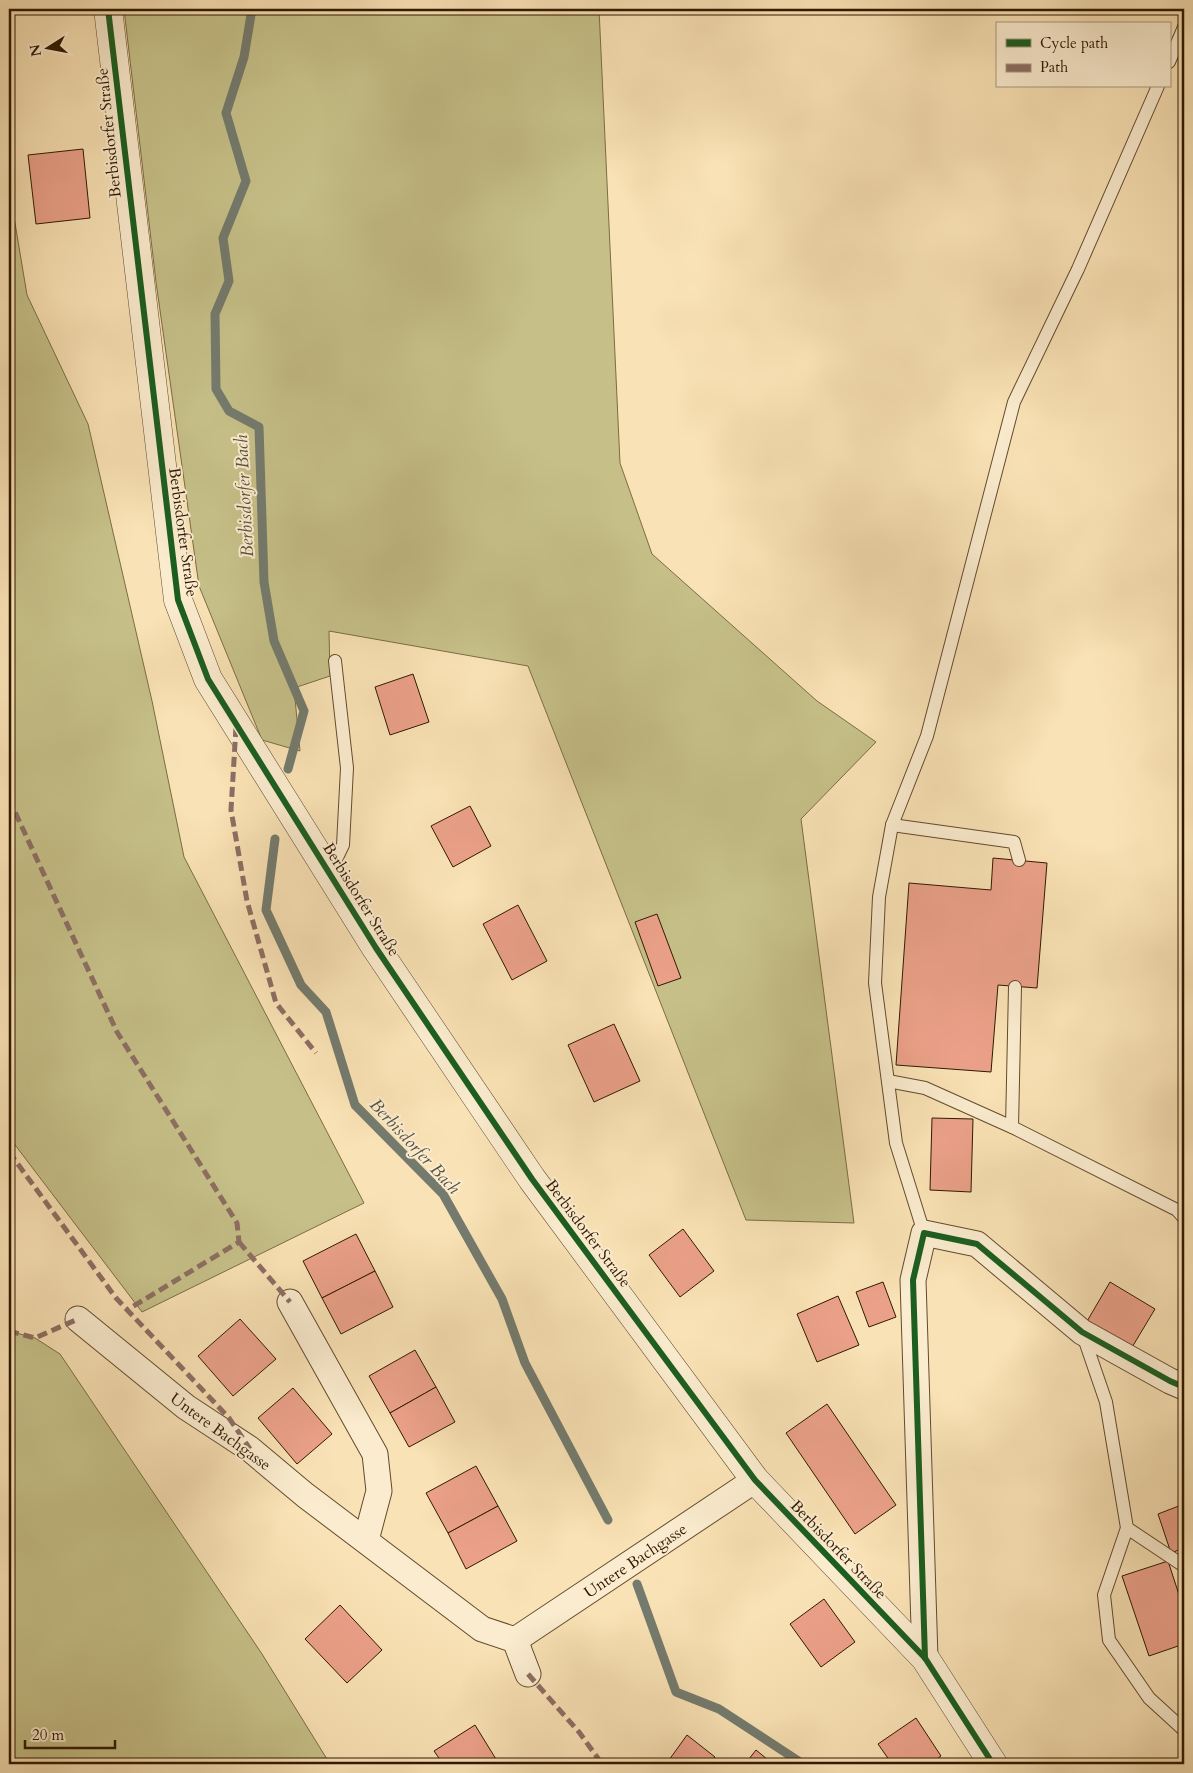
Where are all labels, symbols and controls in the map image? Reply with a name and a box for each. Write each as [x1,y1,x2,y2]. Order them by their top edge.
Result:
north arrow [22,22,72,72]
legend [996,22,1170,88]
text: Cycle path [1040,33,1109,53]
text: N [25,43,46,58]
text: Path [1040,57,1069,77]
street label: Berbisdorfer Straße [91,67,127,199]
water label: Berbisdorfer Bach [229,434,260,558]
street label: Berbisdorfer Straße [163,466,203,598]
street label: Berbisdorfer Straße [317,838,405,961]
water label: Berbisdorfer Bach [364,1093,466,1200]
street label: Berbisdorfer Straße [540,1175,636,1292]
street label: Untere Bachgasse [166,1388,275,1476]
street label: Berbisdorfer Straße [785,1495,891,1604]
street label: Untere Bachgasse [580,1518,691,1603]
scale bar [25,1718,115,1750]
text: 20 m [32,1725,64,1745]

